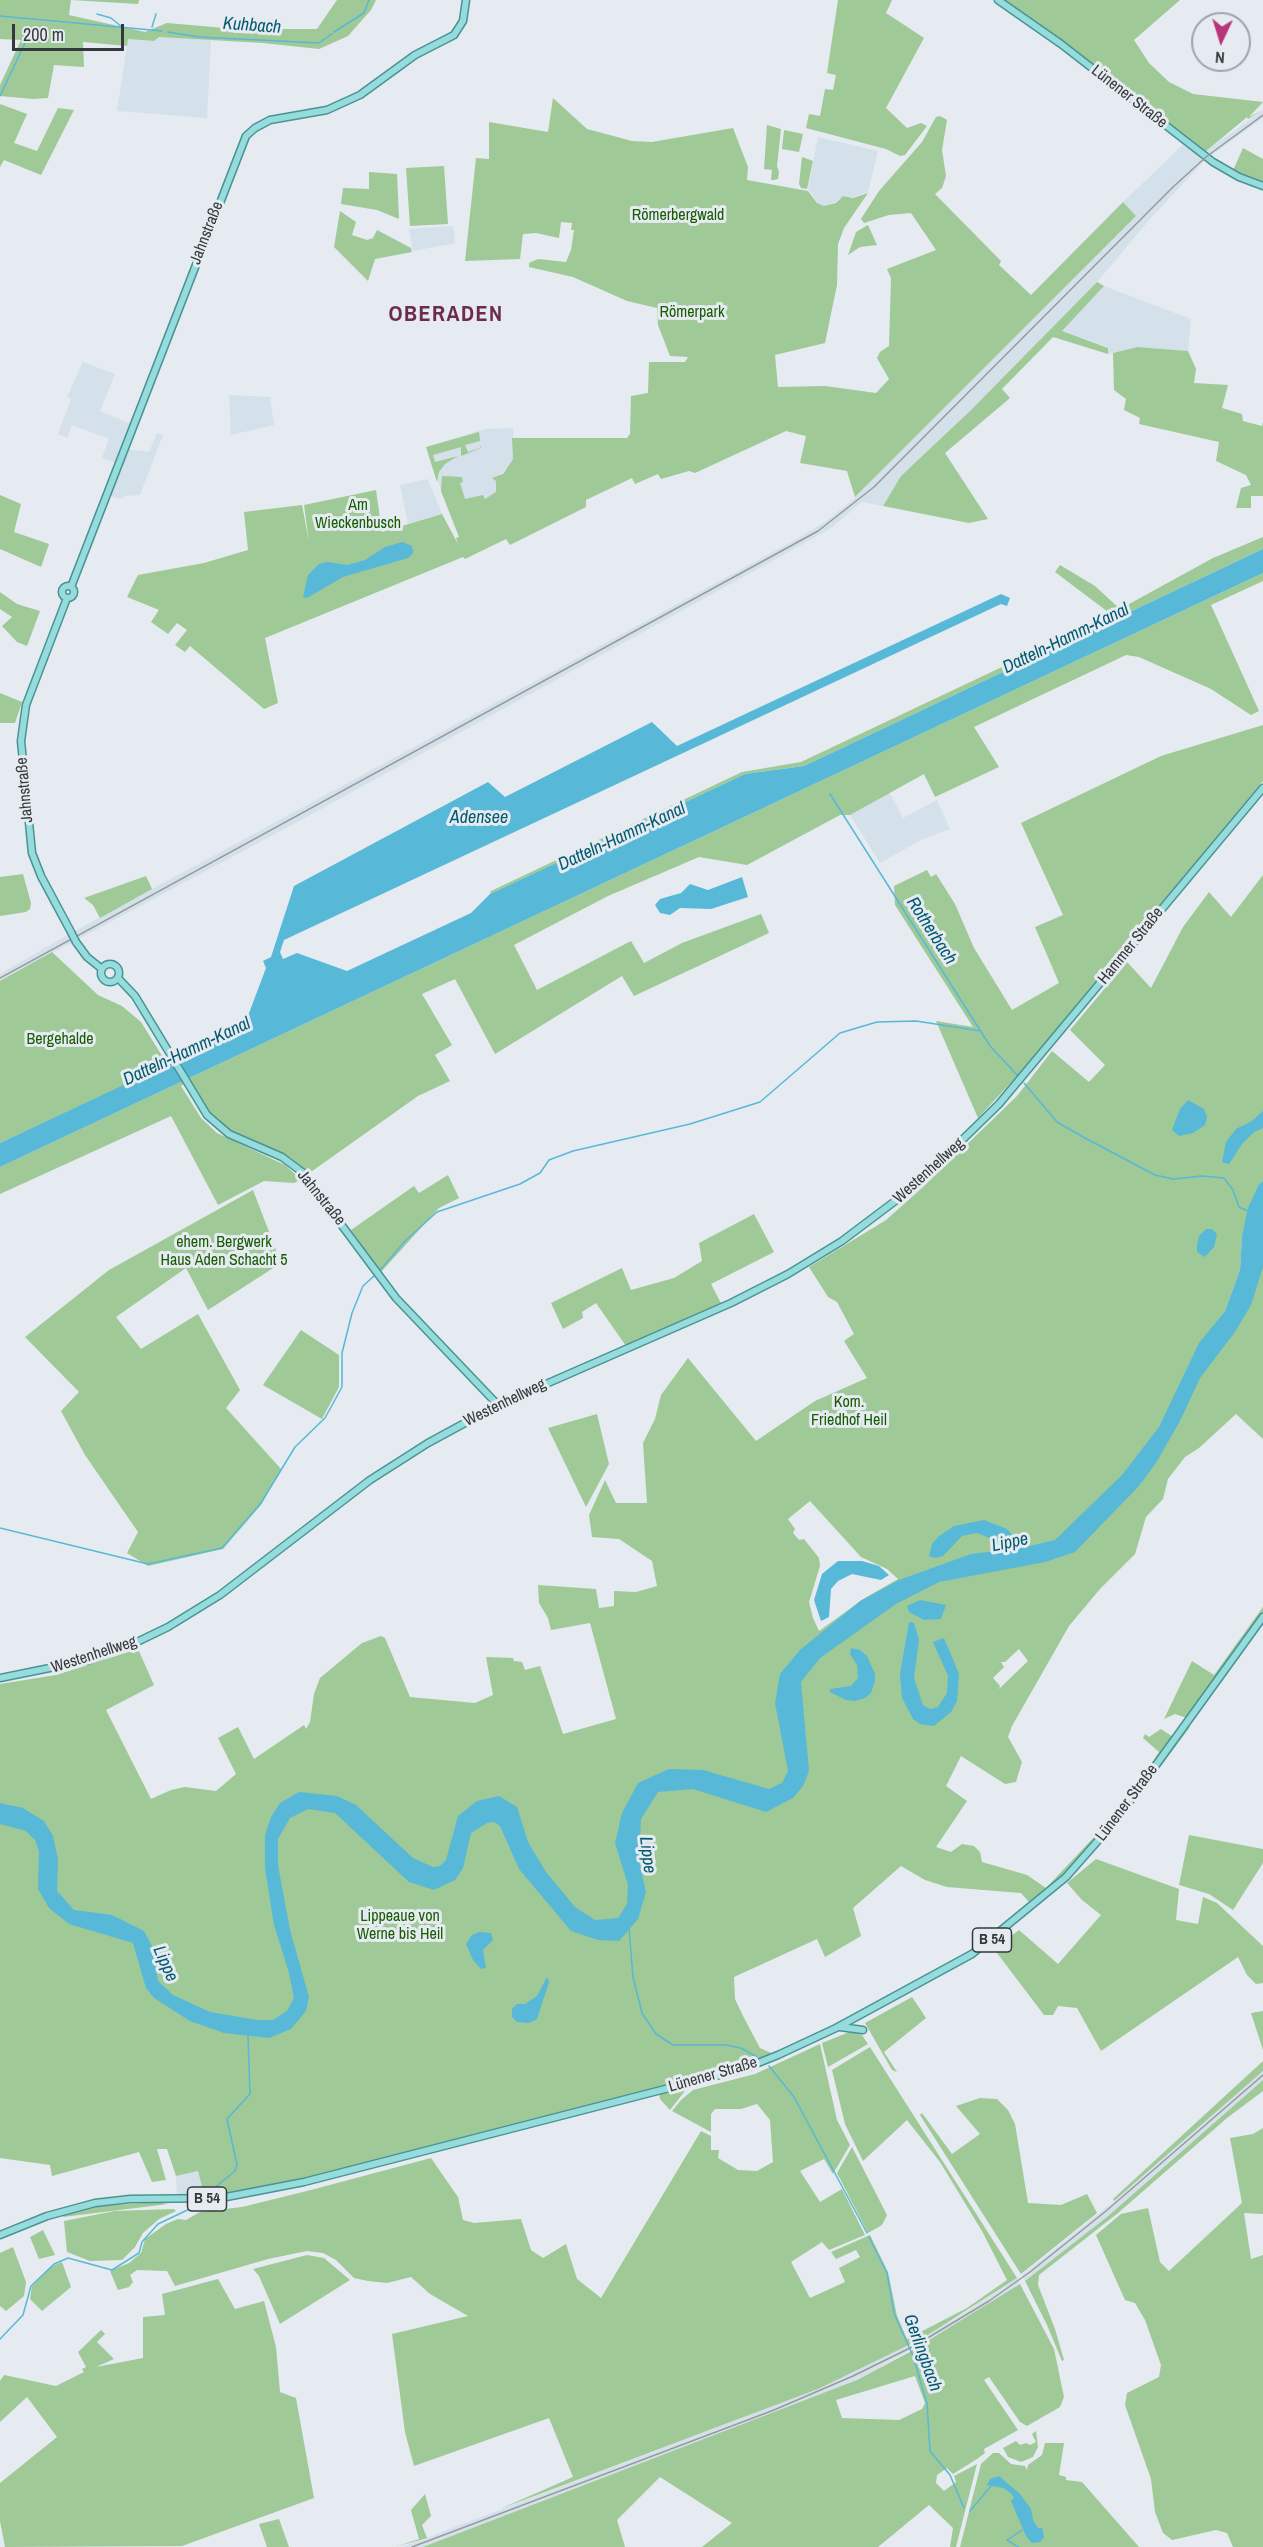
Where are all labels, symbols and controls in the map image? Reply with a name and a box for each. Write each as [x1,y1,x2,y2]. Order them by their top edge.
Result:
scale bar [15,12,128,50]
north arrow [1191,12,1251,72]
water label: Kuhbach [222,13,282,39]
text: 200 m [23,22,64,47]
text: N [1214,47,1225,69]
street label: Lünener Straße [1087,61,1171,133]
street label: Jahnstraße [186,199,228,267]
park label: Römerbergwald [632,206,724,226]
district label: OBERADEN [388,302,504,328]
park label: Römerpark [660,303,724,323]
park label: Am Wieckenbusch [315,496,401,534]
water label: Datteln-Hamm-Kanal [999,599,1133,679]
street label: Jahnstraße [13,756,37,824]
water label: Datteln-Hamm-Kanal [555,798,689,876]
water label: Adensee [450,807,508,829]
water label: Rotherbach [901,893,961,969]
street label: Hammer Straße [1094,904,1168,988]
water label: Datteln-Hamm-Kanal [120,1013,254,1091]
park label: Bergehalde [26,1030,94,1050]
street label: Westenhellweg [890,1134,968,1208]
street label: Jahnstraße [293,1166,349,1230]
park label: ehem. Bergwerk Haus Aden Schacht 5 [161,1233,287,1271]
street label: Westenhellweg [461,1375,549,1431]
park label: Kom. Friedhof Heil [811,1393,887,1431]
water label: Lippe [990,1529,1030,1557]
street label: Westenhellweg [49,1632,139,1678]
street label: Lünener Straße [1092,1761,1162,1845]
water label: Lippe [634,1835,660,1875]
park label: Lippeaue von Werne bis Heil [357,1907,443,1945]
road number: B 54 [972,1928,1012,1952]
water label: Lippe [148,1943,182,1985]
street label: Lünener Straße [667,2053,759,2097]
road number: B 54 [188,2187,226,2211]
water label: Gerlingbach [898,2312,946,2394]

